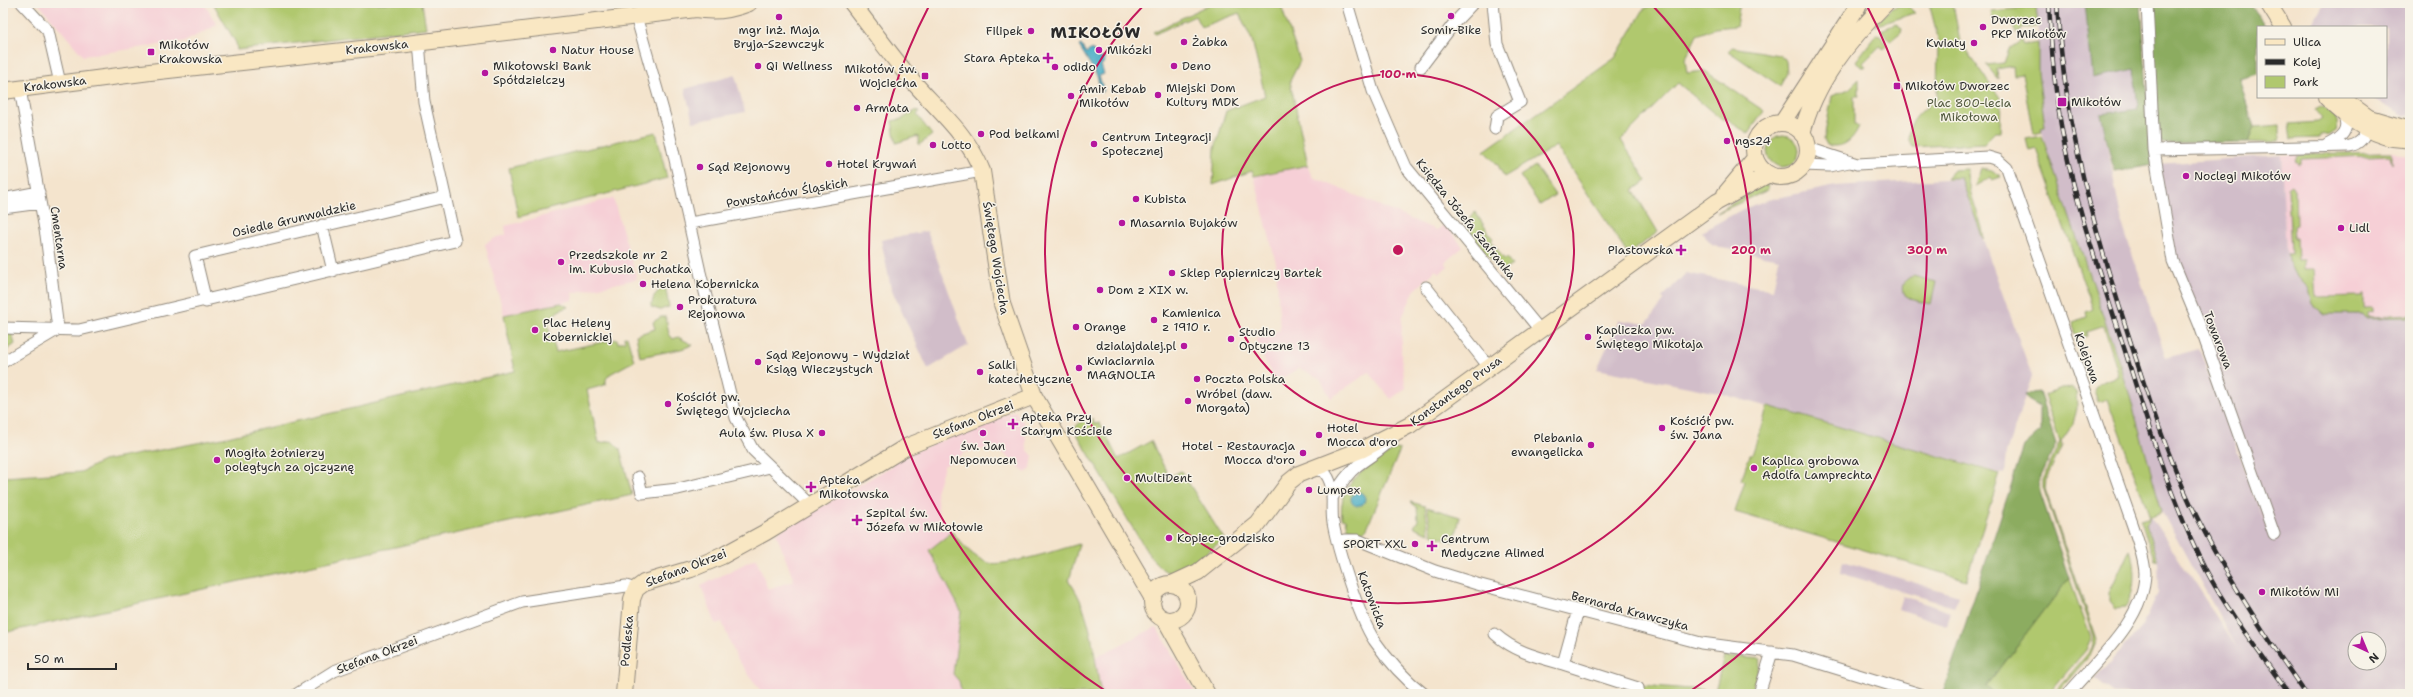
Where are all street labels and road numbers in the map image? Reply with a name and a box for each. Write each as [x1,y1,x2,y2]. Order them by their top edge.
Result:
street label: Krakowska [345,36,410,58]
street label: Krakowska [23,72,88,96]
street label: Księdza Józefa Szafranka [1412,155,1520,283]
street label: Powstańców Śląskich [725,174,849,212]
street label: Osiedle Grunwaldzkie [231,197,358,241]
street label: Świętego Wojciecha [979,200,1013,316]
street label: Cmentarna [47,205,71,271]
street label: Towarowa [2200,309,2237,372]
street label: Kolejowa [2070,331,2104,386]
street label: Konstantego Prusa [1407,352,1505,430]
street label: Stefana Okrzei [930,397,1016,443]
street label: Stefana Okrzei [643,545,729,591]
street label: Katowicka [1354,569,1390,631]
street label: Bernarda Krawczyka [1569,588,1691,635]
street label: Podleska [617,614,637,667]
street label: Stefana Okrzei [334,632,420,678]

